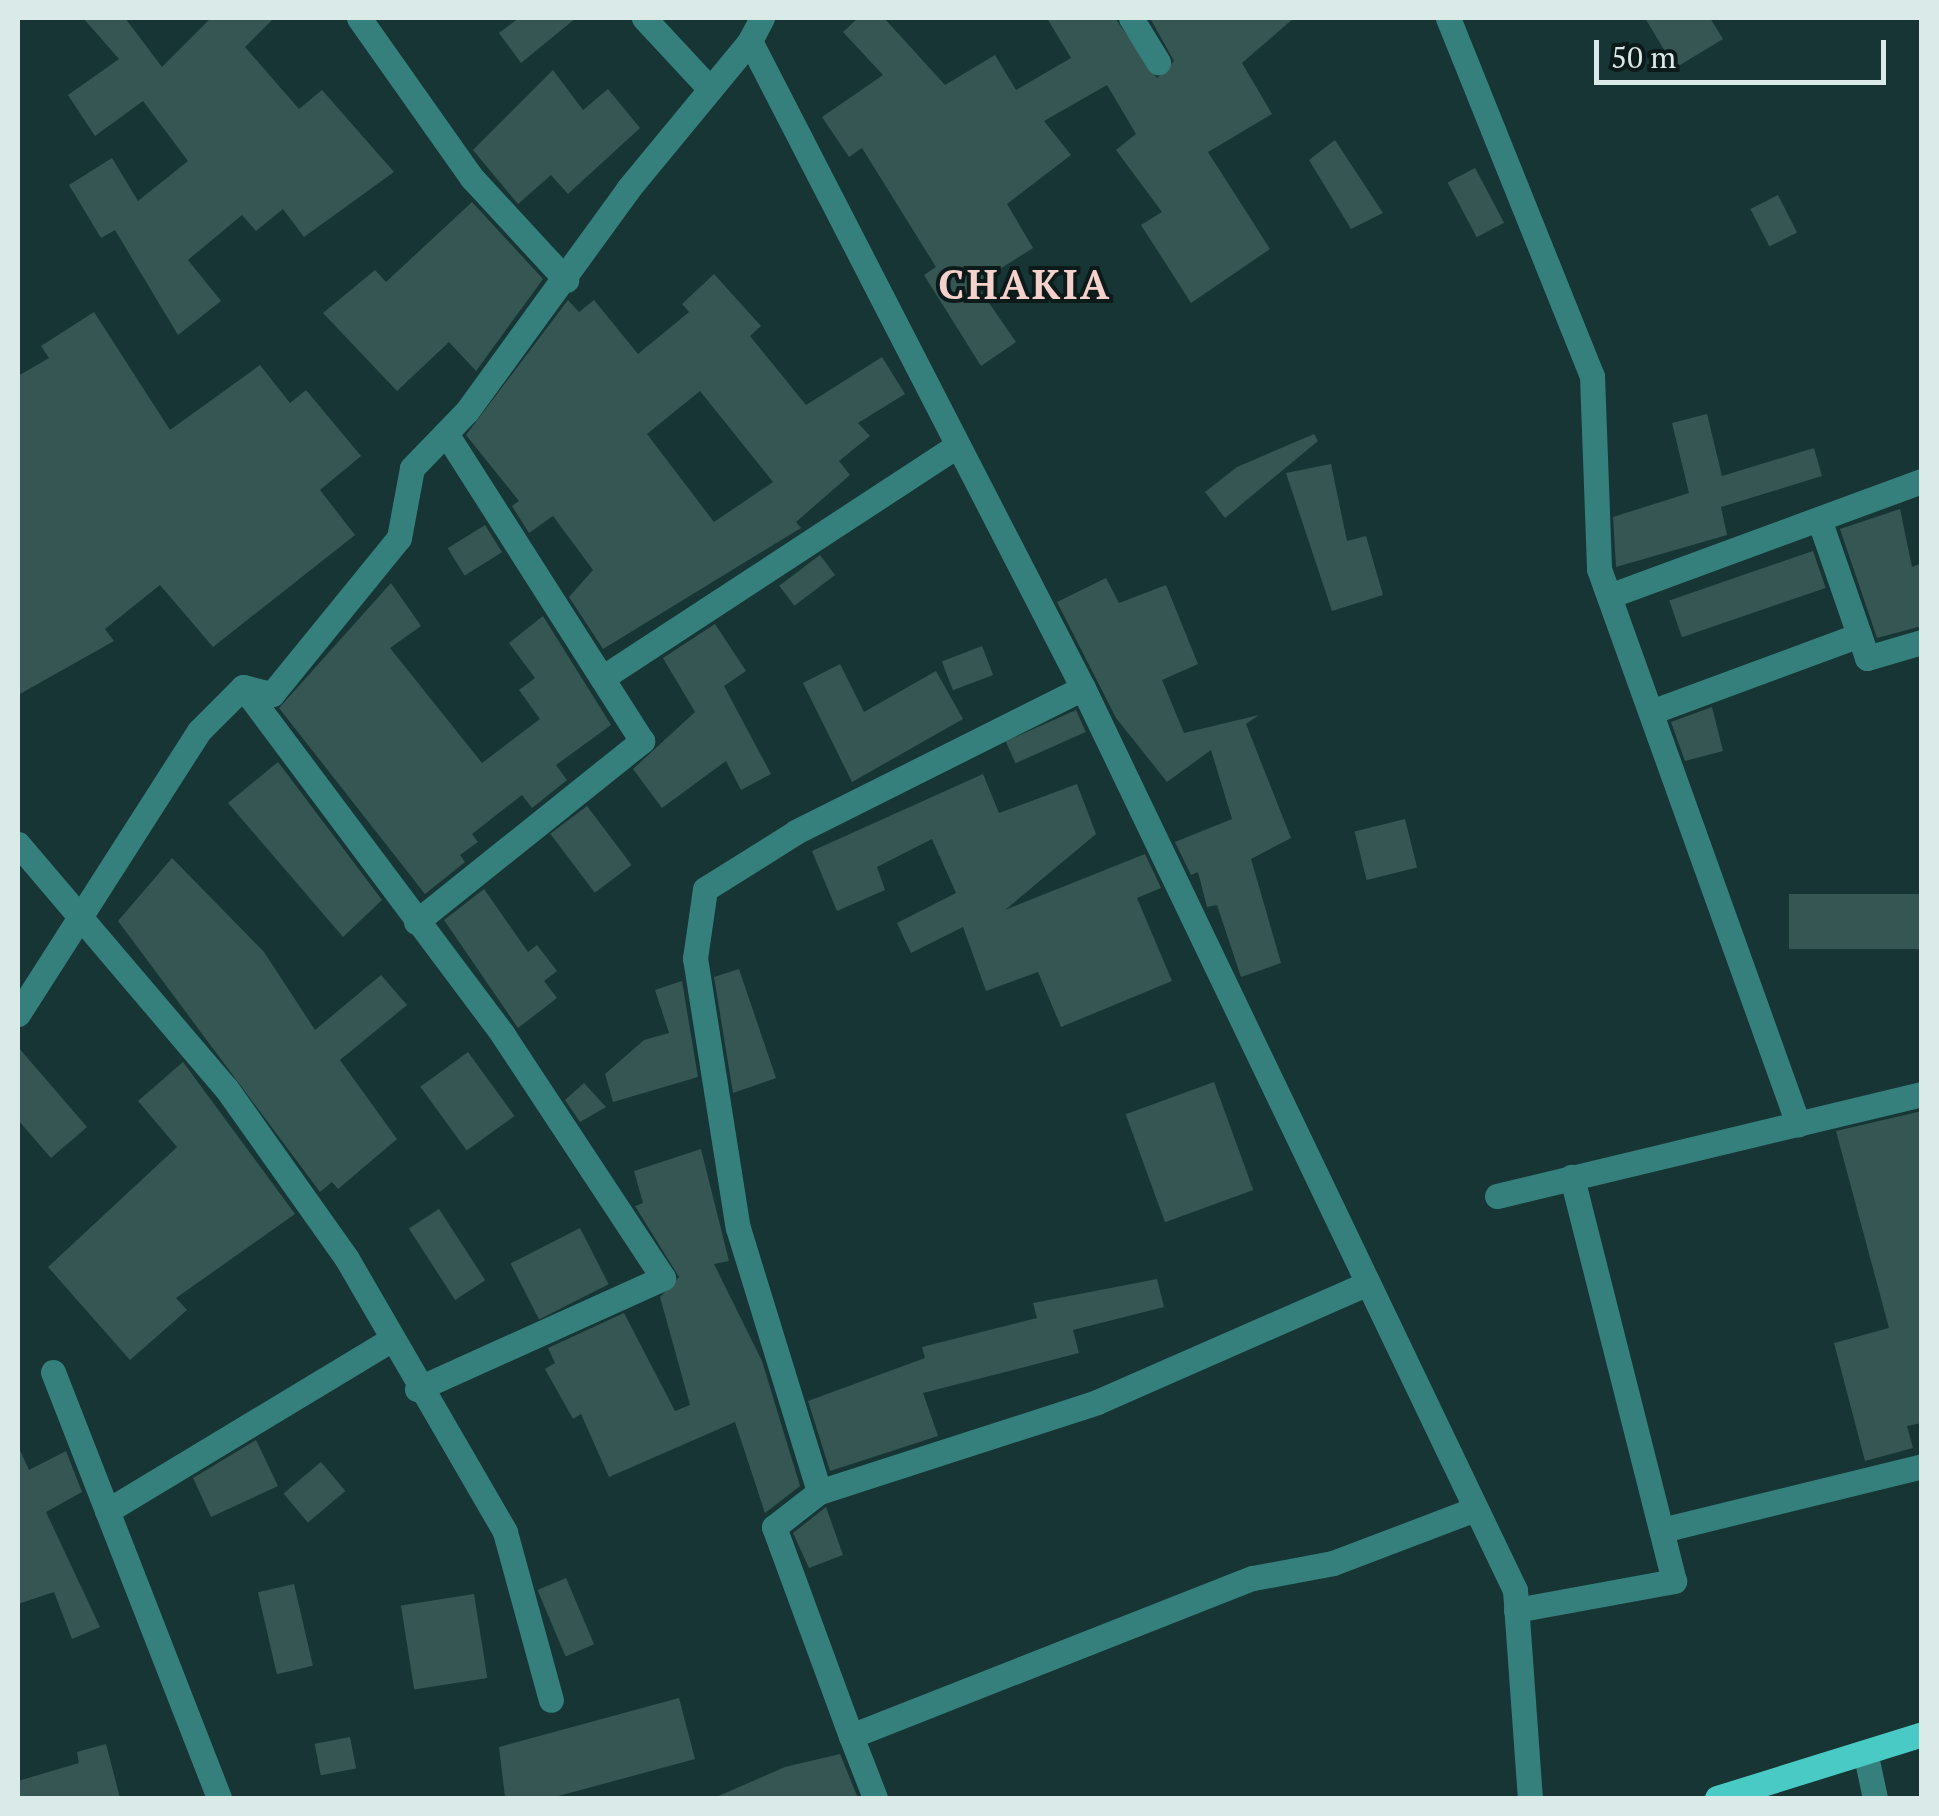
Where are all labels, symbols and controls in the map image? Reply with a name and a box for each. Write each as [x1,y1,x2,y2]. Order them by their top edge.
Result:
scale bar [1599,20,1892,82]
text: 50 m [1611,37,1676,77]
district label: CHAKIA [938,260,1112,308]

